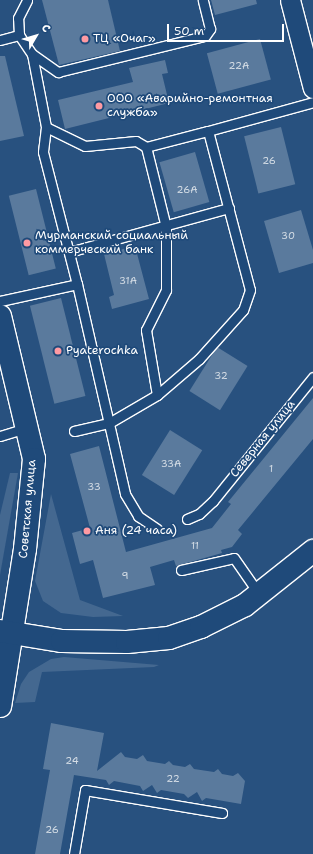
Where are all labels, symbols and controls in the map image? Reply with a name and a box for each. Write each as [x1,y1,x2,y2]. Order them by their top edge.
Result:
north arrow [16,16,56,56]
scale bar [169,16,286,42]
text: С [38,21,54,36]
text: 50 m [174,23,204,39]
place label: ТЦ «Очаг» [93,32,156,46]
marker: ТЦ «Очаг» [80,34,90,44]
house number: 22А [229,60,249,72]
place label: ООО «Аварийно-ремонтная служба» [107,92,273,120]
marker: ООО «Аварийно-ремонтная служба» [94,101,104,111]
house number: 26 [262,155,276,167]
house number: 26А [177,184,197,196]
place label: Мурманский социальный коммерческий банк [35,229,188,257]
house number: 30 [281,230,295,242]
marker: Мурманский социальный коммерческий банк [22,238,32,248]
house number: 31А [119,275,137,287]
place label: Pyaterochka [66,344,138,358]
marker: Pyaterochka [53,346,63,356]
house number: 32 [214,370,228,382]
street label: Северная улица [228,398,298,480]
house number: 33А [161,458,181,470]
street label: Советская улица [17,459,39,559]
house number: 1 [269,463,273,475]
house number: 33 [87,481,101,493]
place label: Аня (24 часа) [95,524,177,538]
marker: Аня (24 часа) [82,526,92,536]
house number: 11 [191,540,199,552]
house number: 9 [122,570,128,582]
house number: 24 [65,755,79,767]
house number: 22 [166,773,180,785]
house number: 26 [45,824,59,836]

